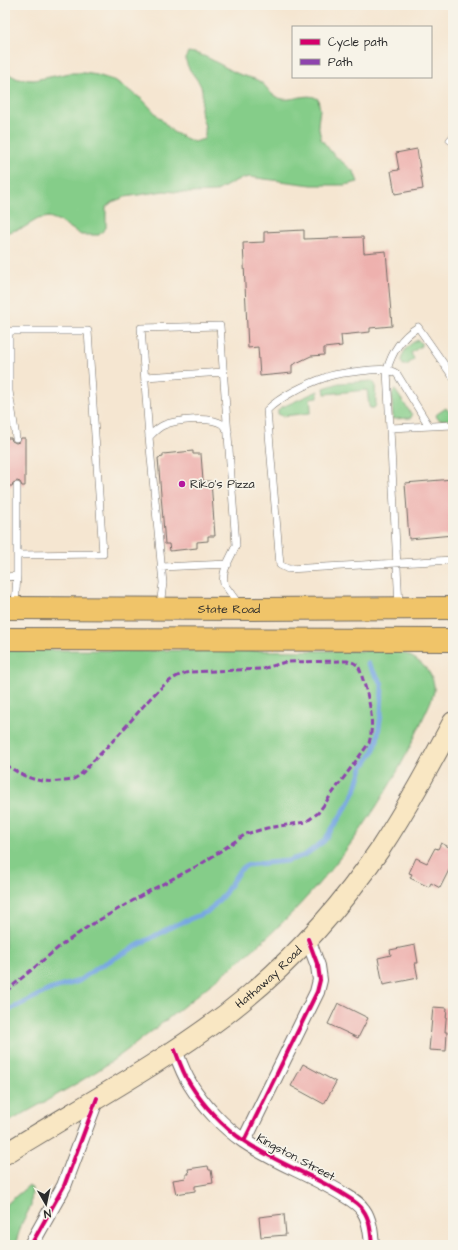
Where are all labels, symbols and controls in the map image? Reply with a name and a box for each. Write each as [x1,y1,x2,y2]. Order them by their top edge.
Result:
legend [292,26,432,78]
text: Cycle path [328,34,387,52]
text: Path [328,54,353,71]
place label: Riko's Pizza [190,476,255,493]
marker: Riko's Pizza [177,479,187,489]
street label: State Road [198,601,260,618]
street label: Hathaway Road [232,943,306,1013]
street label: Kingston Street [253,1130,338,1186]
north arrow [26,1184,66,1224]
text: N [43,1205,52,1221]

